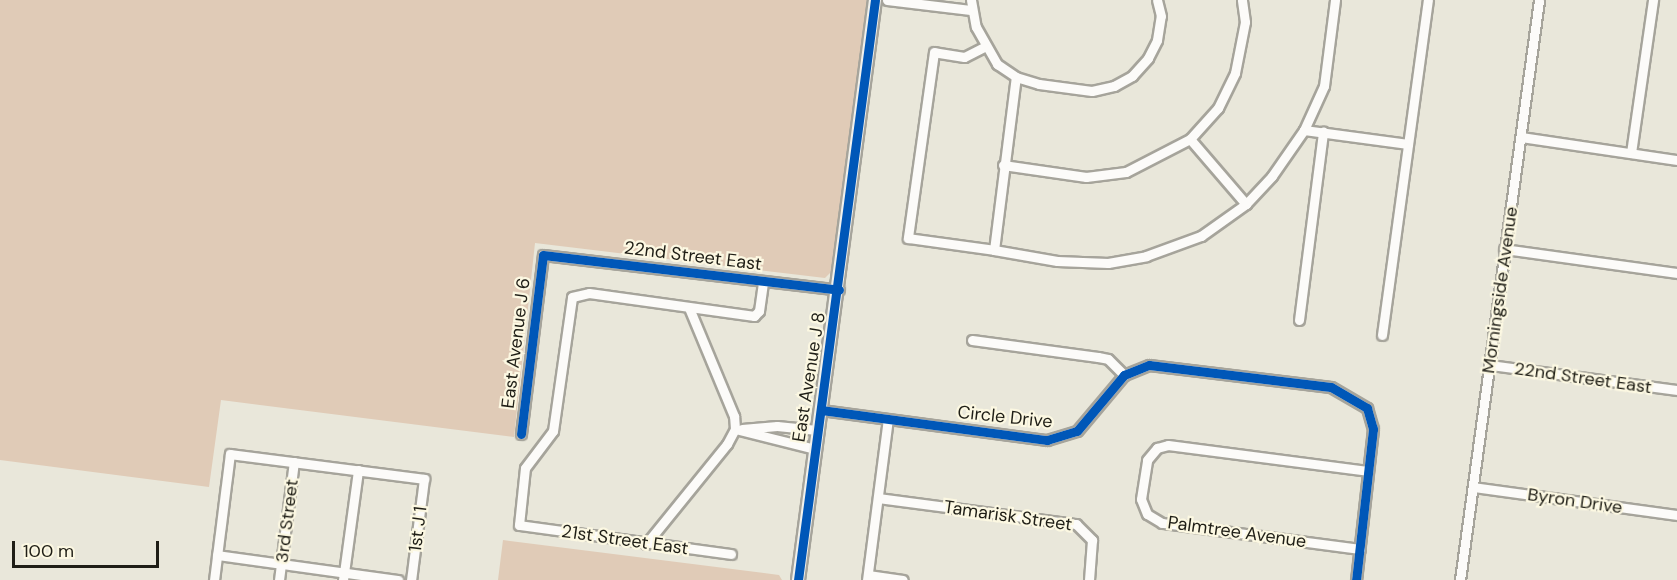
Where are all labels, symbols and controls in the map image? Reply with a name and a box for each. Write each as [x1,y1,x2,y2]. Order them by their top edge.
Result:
street label: Morningside Avenue [1478,205,1522,375]
street label: 22nd Street East [623,237,763,275]
street label: East Avenue J 6 [497,276,535,410]
street label: East Avenue J 8 [788,311,830,443]
street label: 22nd Street East [1513,358,1653,398]
street label: Circle Drive [956,401,1054,433]
street label: 3rd Street [271,478,303,564]
street label: Byron Drive [1526,484,1624,518]
street label: Tamarisk Street [942,496,1074,536]
street label: 1st J 1 [405,505,431,553]
street label: Palmtree Avenue [1166,512,1308,552]
street label: 21st Street East [560,520,690,560]
scale bar [15,529,162,567]
text: 100 m [23,539,74,563]

